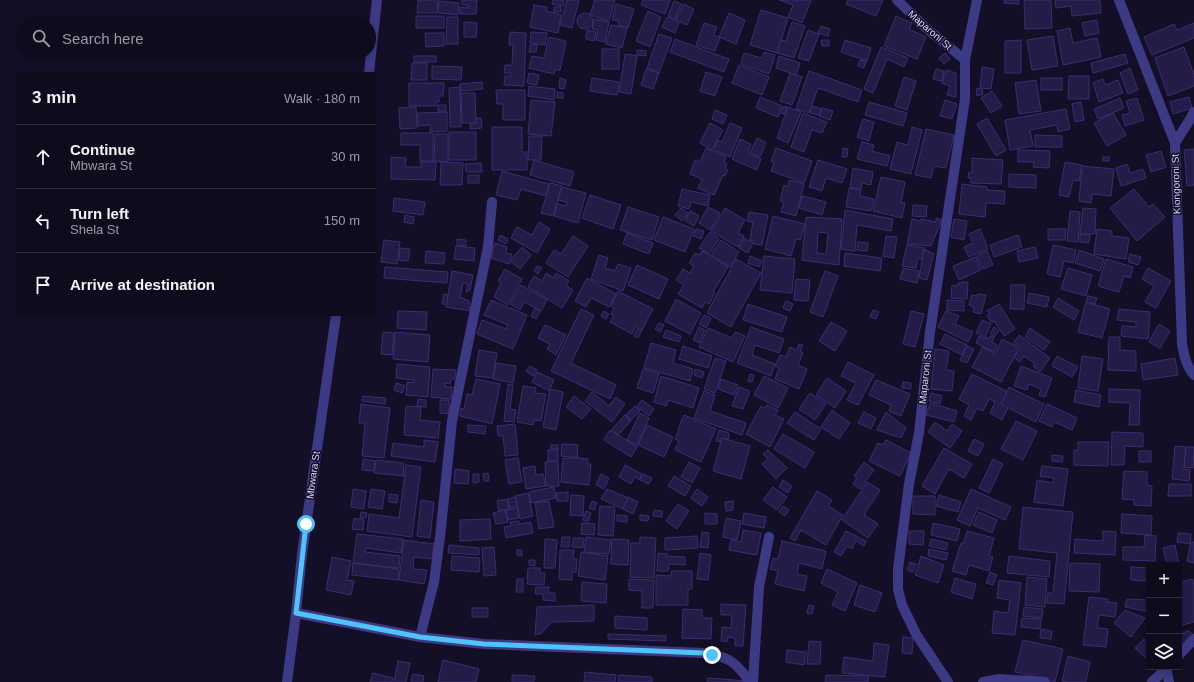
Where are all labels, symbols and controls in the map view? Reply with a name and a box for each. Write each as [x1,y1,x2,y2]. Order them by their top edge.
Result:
street label: Maparoni St [906,8,954,52]
search box [16,16,376,60]
icon: search [30,27,52,49]
text: Search here [62,30,144,47]
text: 3 min [32,88,76,107]
text: Walk · 180 m [284,91,360,106]
text: Continue [70,141,135,158]
icon: ahead [32,146,54,168]
text: 30 m [331,149,360,164]
street label: Kiongoroni St [1169,154,1183,214]
text: Mbwara St [70,158,132,173]
text: Turn left [70,205,129,222]
icon: left [32,210,54,232]
text: 150 m [324,213,360,228]
text: Shela St [70,222,119,237]
icon: arrive [32,274,54,296]
text: Arrive at destination [70,276,215,293]
street label: Maparoni St [917,349,933,404]
street label: Mbwara St [304,450,322,499]
route start [297,515,315,533]
map controls [1146,562,1182,670]
button: + [1146,562,1182,598]
button: − [1146,598,1182,634]
button: layers [1146,634,1182,670]
route end [703,646,721,664]

